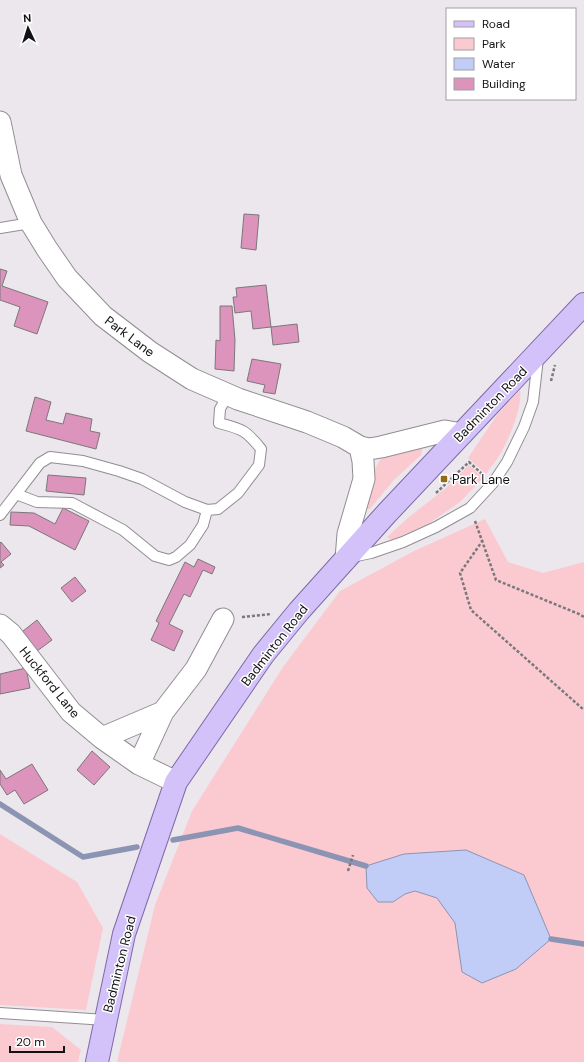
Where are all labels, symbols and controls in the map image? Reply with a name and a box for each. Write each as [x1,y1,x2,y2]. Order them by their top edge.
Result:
north arrow [8,8,48,48]
legend [446,8,576,100]
text: N [23,11,32,25]
text: Road [482,16,510,32]
text: Park [482,36,506,52]
text: Water [482,56,516,72]
text: Building [482,76,526,92]
street label: Park Lane [101,312,158,361]
street label: Badminton Road [450,363,531,446]
place label: Park Lane [452,471,510,488]
marker: Park Lane [439,474,449,484]
street label: Badminton Road [237,601,312,690]
street label: Huckford Lane [16,643,84,722]
street label: Badminton Road [99,914,140,1014]
scale bar [10,1028,64,1054]
text: 20 m [16,1034,45,1050]

